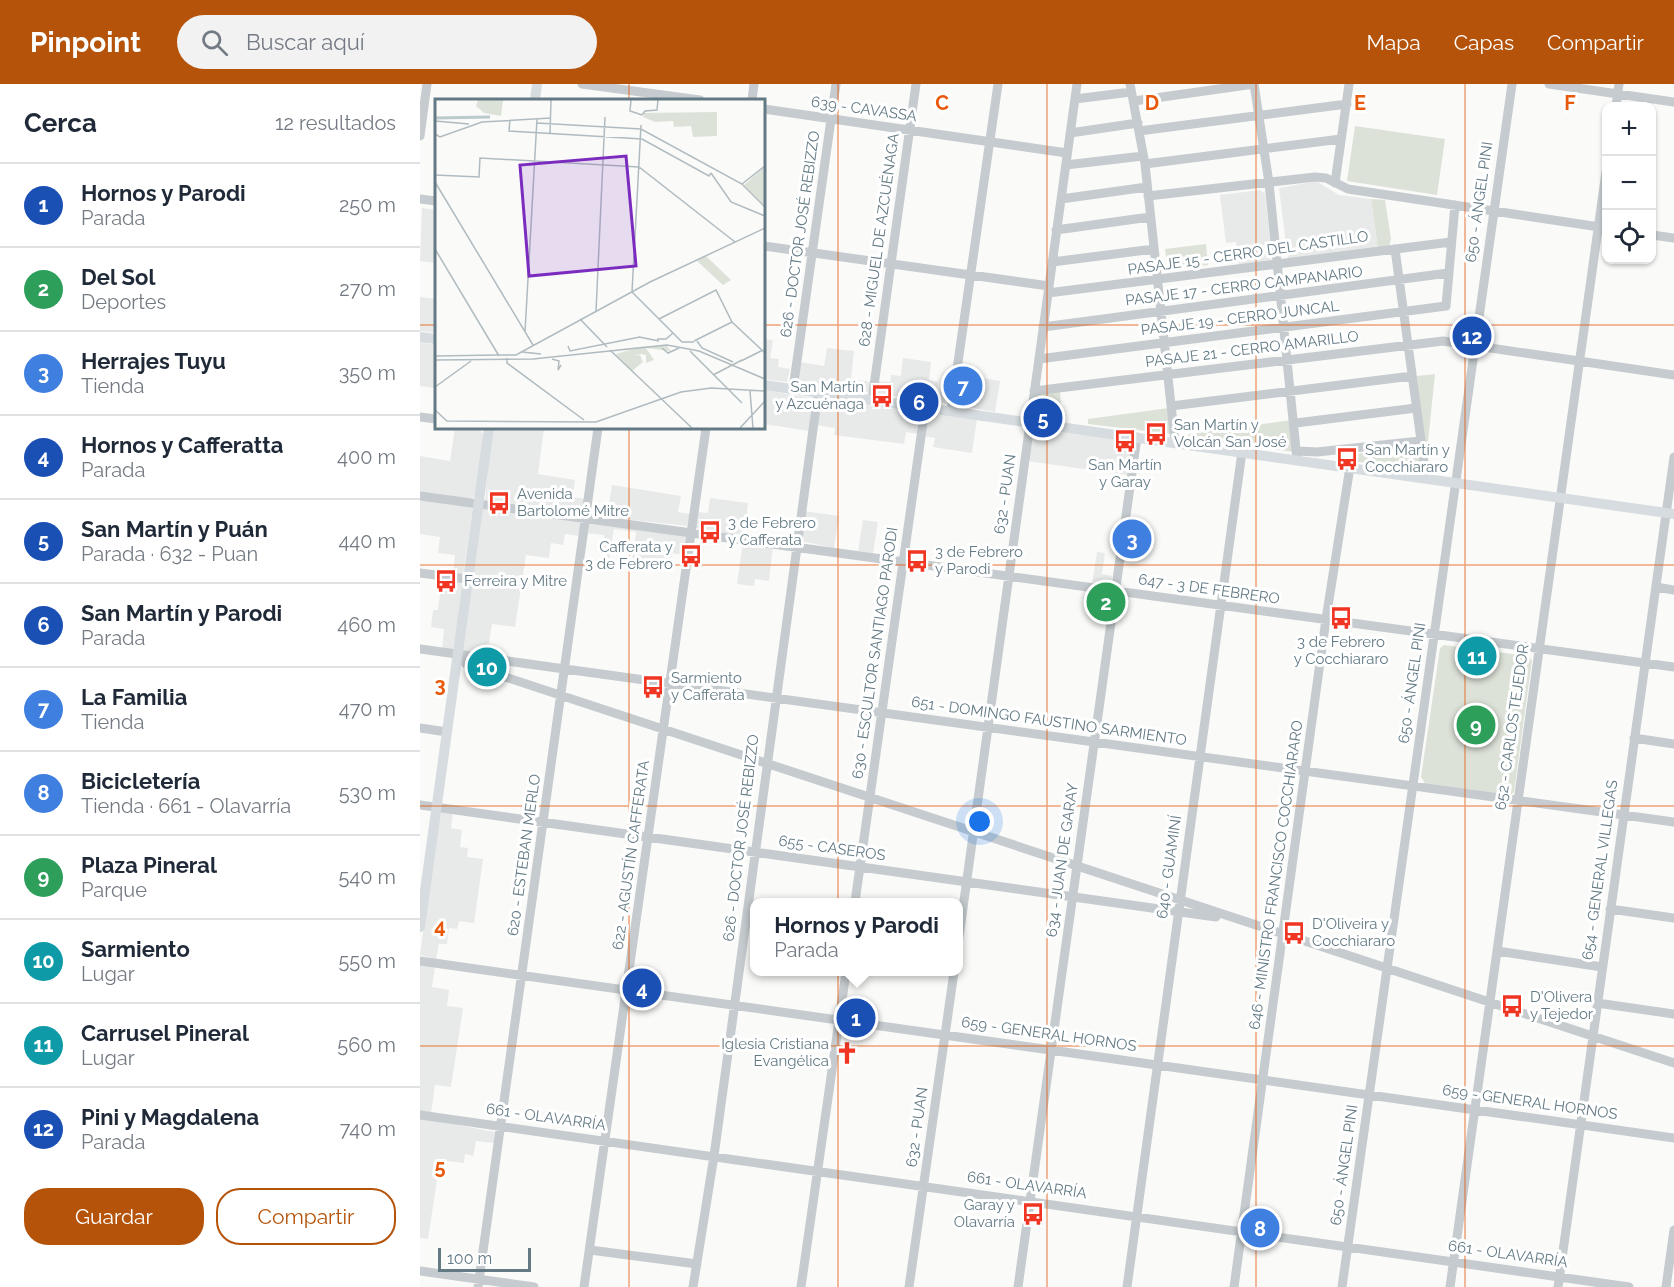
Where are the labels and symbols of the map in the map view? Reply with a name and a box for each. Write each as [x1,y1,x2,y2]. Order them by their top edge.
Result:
text: C [935,91,949,115]
text: D [1145,91,1159,115]
text: E [1354,91,1366,115]
text: F [1564,91,1576,115]
street label: 639 - CAVASSA [810,93,918,125]
inset map [435,99,765,429]
street label: 626 - DOCTOR JOSÉ REBIZZO [777,130,823,338]
street label: 628 - MIGUEL DE AZCUÉNAGA [855,132,903,348]
street label: 650 - ÁNGEL PINI [1462,140,1496,264]
street label: PASAJE 15 - CERRO DEL CASTILLO [1126,227,1370,279]
street label: PASAJE 17 - CERRO CAMPANARIO [1124,263,1364,309]
street label: PASAJE 19 - CERRO JUNCAL [1140,297,1341,339]
pin: 12 [1452,314,1492,358]
street label: PASAJE 21 - CERRO AMARILLO [1144,327,1360,371]
pin: 7 [944,364,982,408]
place label: San Martín y Azcuénaga [775,378,864,413]
pin: 6 [900,380,938,424]
bus stop icon: San Martín y Azcuénaga [869,383,895,409]
pin: 5 [1024,396,1062,440]
place label: San Martín y Volcán San José [1174,416,1287,451]
bus stop icon: San Martín y Volcán San José [1143,421,1169,447]
bus stop icon: San Martín y Garay [1112,428,1138,454]
place label: San Martín y Cocchiararo [1365,441,1450,476]
bus stop icon: San Martín y Cocchiararo [1334,446,1360,472]
street label: 632 - PUAN [990,453,1020,535]
place label: San Martín y Garay [1088,456,1162,491]
place label: Avenida Bartolomé Mitre [517,485,629,520]
bus stop icon: Avenida Bartolomé Mitre [486,490,512,516]
place label: 3 de Febrero y Cafferata [728,514,816,549]
pin: 3 [1112,516,1152,562]
bus stop icon: 3 de Febrero y Cafferata [697,519,723,545]
street label: 630 - ESCULTOR SANTIAGO PARODI [848,526,902,780]
place label: Cafferata y 3 de Febrero [585,538,673,573]
bus stop icon: Cafferata y 3 de Febrero [678,543,704,569]
place label: 3 de Febrero y Parodi [935,543,1023,578]
bus stop icon: 3 de Febrero y Parodi [904,548,930,574]
bus stop icon: Ferreira y Mitre [433,568,459,594]
street label: 647 - 3 DE FEBRERO [1137,570,1281,608]
place label: Ferreira y Mitre [464,572,567,590]
pin: 2 [1086,580,1126,624]
bus stop icon: 3 de Febrero y Cocchiararo [1328,605,1354,631]
street label: 650 - ÁNGEL PINI [1395,621,1429,745]
place label: 3 de Febrero y Cocchiararo [1294,633,1388,668]
pin: 11 [1458,634,1496,678]
street label: 652 - CARLOS TEJEDOR [1491,643,1533,811]
pin: 10 [468,644,506,690]
place label: Sarmiento y Cafferata [671,669,745,704]
text: 3 [434,673,446,697]
bus stop icon: Sarmiento y Cafferata [640,674,666,700]
street label: 651 - DOMINGO FAUSTINO SARMIENTO [910,693,1188,749]
pin: 9 [1456,702,1496,748]
street label: 646 - MINISTRO FRANCISCO COCCHIARARO [1245,719,1307,1031]
street label: 626 - DOCTOR JOSÉ REBIZZO [719,733,763,943]
street label: 622 - AGUSTÍN CAFFERATA [609,759,653,951]
street label: 620 - ESTEBAN MERLO [504,773,544,937]
street label: 654 - GENERAL VILLEGAS [1578,779,1622,961]
street label: 634 - JUAN DE GARAY [1042,782,1082,938]
your location [965,807,994,836]
street label: 640 - GUAMINÍ [1153,814,1185,920]
street label: 655 - CASEROS [777,832,887,864]
text: 4 [434,914,446,938]
place label: D'Oliveira y Cocchiararo [1312,915,1395,950]
bus stop icon: D'Oliveira y Cocchiararo [1281,920,1307,946]
pin: 4 [622,966,662,1010]
place label: D'Olivera y Tejedor [1530,988,1594,1023]
bus stop icon: D'Olivera y Tejedor [1499,993,1525,1019]
pin: 1 [836,996,876,1040]
street label: 659 - GENERAL HORNOS [960,1013,1138,1055]
place label: Iglesia Cristiana Evangélica [721,1035,829,1070]
church icon: Iglesia Cristiana Evangélica [834,1040,860,1066]
street label: 659 - GENERAL HORNOS [1441,1081,1619,1123]
street label: 632 - PUAN [902,1086,932,1168]
street label: 661 - OLAVARRÍA [485,1100,607,1134]
street label: 650 - ÁNGEL PINI [1327,1103,1361,1227]
text: 5 [434,1155,446,1179]
street label: 661 - OLAVARRÍA [966,1168,1088,1202]
place label: Garay y Olavarría [954,1196,1015,1231]
bus stop icon: Garay y Olavarría [1020,1201,1046,1227]
pin: 8 [1240,1206,1280,1250]
street label: 661 - OLAVARRÍA [1447,1237,1569,1271]
scale bar [438,1245,531,1272]

